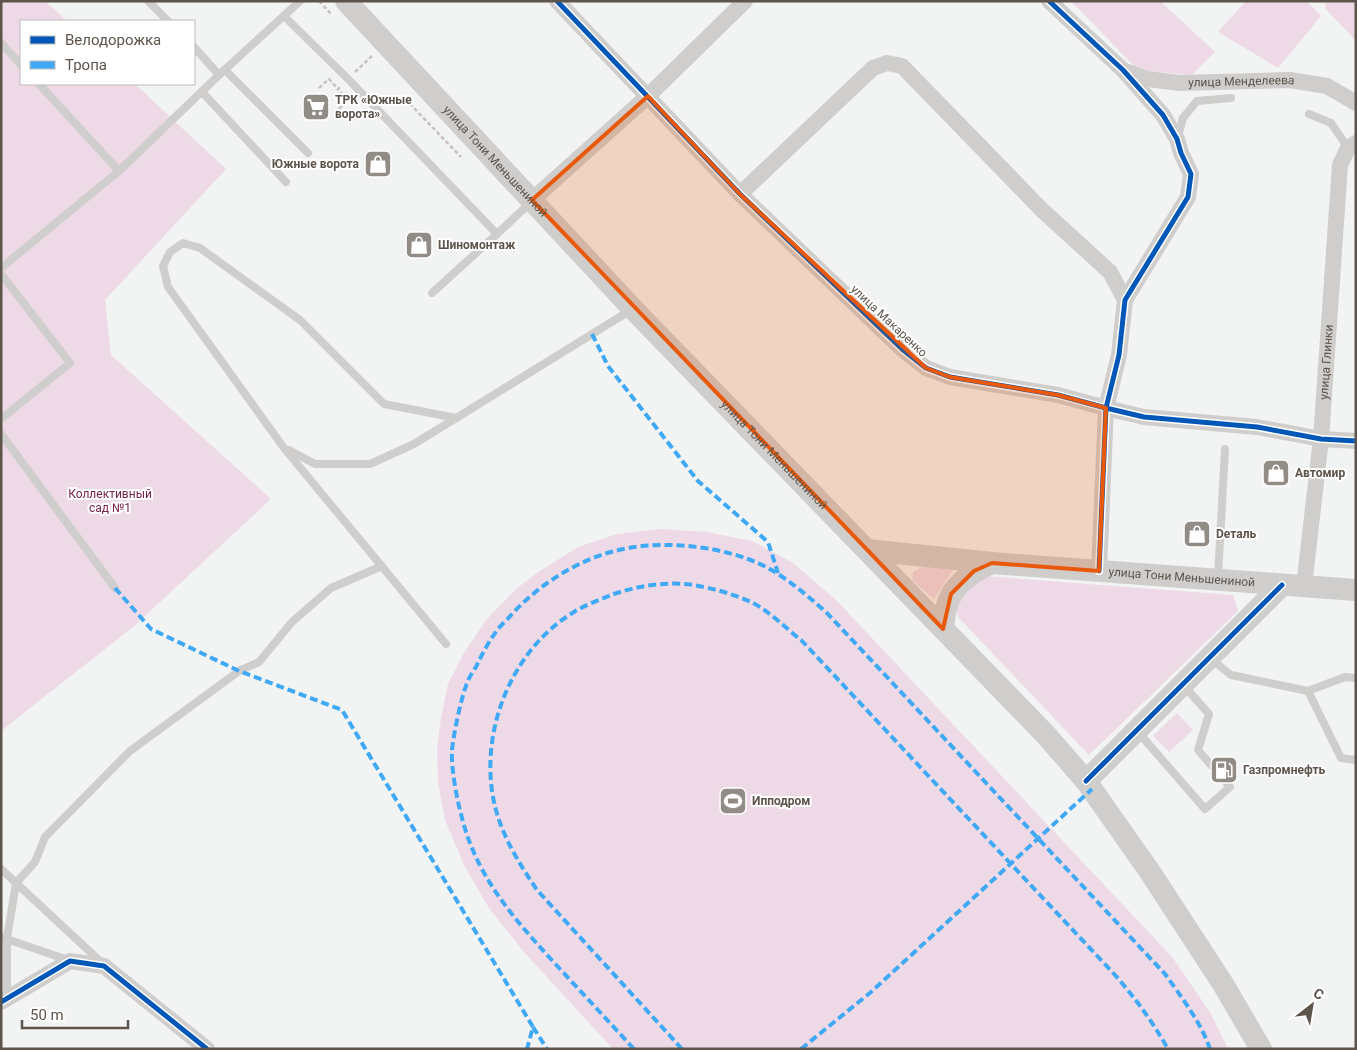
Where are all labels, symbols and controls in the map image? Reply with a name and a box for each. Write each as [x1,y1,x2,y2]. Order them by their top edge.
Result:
legend [20,20,195,85]
text: Велодорожка [65,31,161,49]
text: Тропа [65,56,107,74]
street label: улица Менделеева [1188,73,1296,90]
supermarket icon: ТРК «Южные ворота» [301,92,331,122]
place label: ТРК «Южные ворота» [335,93,412,121]
street label: улица Тони Меньшениной [440,103,551,220]
shop icon: Южные ворота [363,149,393,179]
place label: Южные ворота [272,157,360,171]
shop icon: Шиномонтаж [404,230,434,260]
place label: Шиномонтаж [438,238,516,252]
street label: улица Макаренко [848,282,930,360]
street label: улица Глинки [1317,324,1336,400]
street label: улица Тони Меньшениной [718,397,831,512]
shop icon: Автомир [1261,458,1291,488]
place label: Автомир [1295,466,1345,480]
park label: Коллективный сад №1 [68,487,152,515]
shop icon: Dеталь [1182,519,1212,549]
place label: Dеталь [1216,527,1256,541]
street label: улица Тони Меньшениной [1108,565,1256,589]
fuel station icon: Газпромнефть [1209,755,1239,785]
place label: Газпромнефть [1243,763,1326,777]
sports icon: Ипподром [718,786,748,816]
place label: Ипподром [752,794,810,808]
north arrow [1287,980,1337,1030]
text: С [1311,985,1327,1003]
scale bar [22,998,129,1030]
text: 50 m [30,1006,64,1024]

